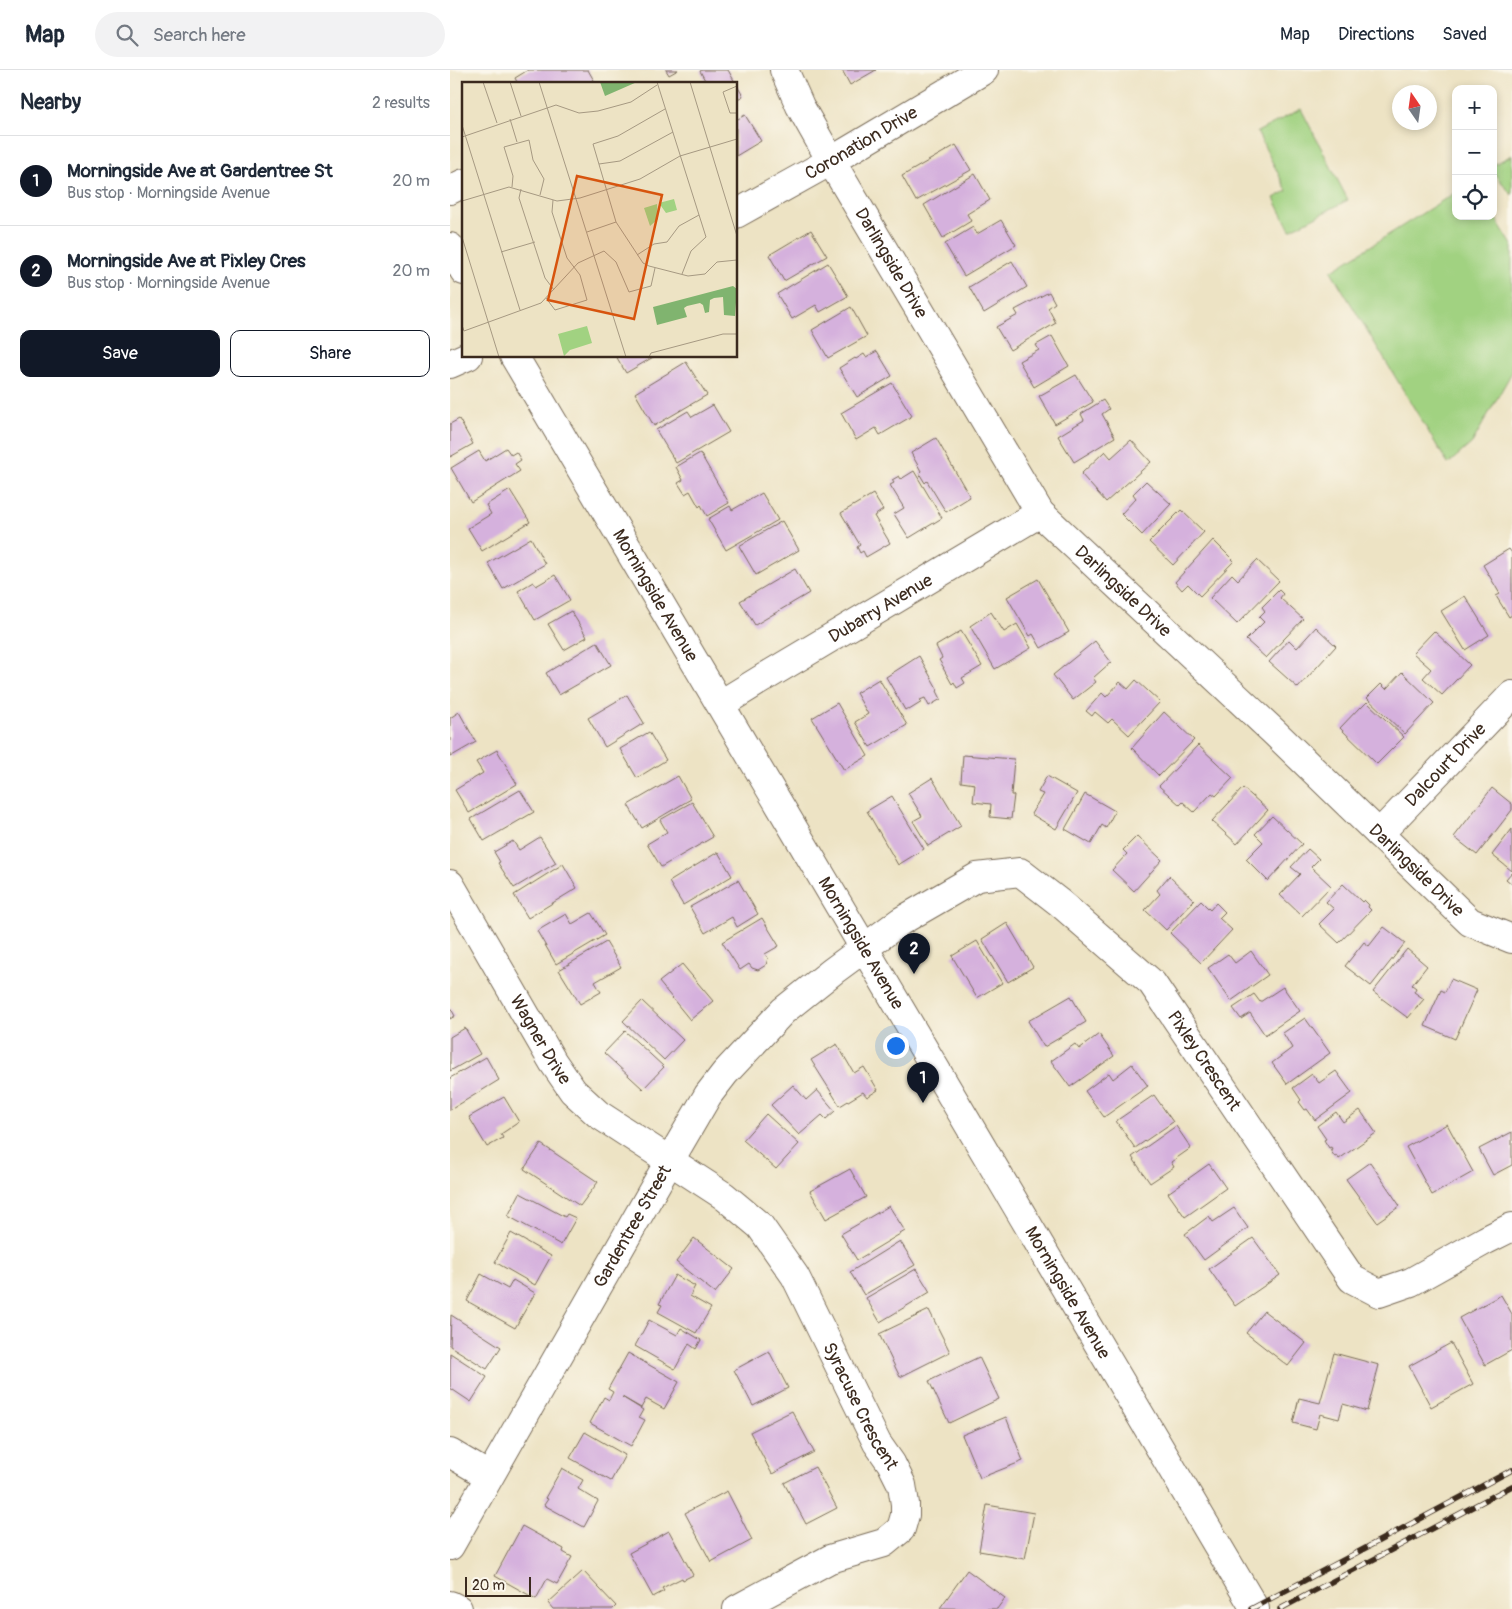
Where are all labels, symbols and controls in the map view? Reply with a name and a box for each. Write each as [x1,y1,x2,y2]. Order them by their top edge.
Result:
search box [95,12,445,57]
text: Map [25,20,65,49]
icon: search [113,21,141,49]
text: Search here [153,23,246,47]
text: Map [1280,23,1310,46]
text: Directions [1338,23,1414,46]
text: Saved [1442,23,1487,46]
inset map [462,82,738,358]
north arrow [1392,85,1437,130]
map controls [1452,85,1497,220]
button: + [1452,85,1497,130]
text: Nearby [20,89,81,116]
text: 2 results [372,93,430,113]
street label: Coronation Drive [801,101,922,185]
button: − [1452,130,1497,175]
text: Morningside Ave at Gardentree St [67,159,333,183]
text: 1 [33,171,39,191]
text: 20 m [392,171,430,191]
button: locate [1452,175,1497,220]
text: Bus stop · Morningside Avenue [67,183,270,203]
street label: Darlingside Drive [850,204,933,322]
text: Morningside Ave at Pixley Cres [67,249,306,273]
text: 2 [32,261,40,281]
text: 20 m [392,261,430,281]
text: Bus stop · Morningside Avenue [67,273,270,293]
button: Save [20,330,220,377]
button: Share [230,330,430,377]
street label: Morningside Avenue [607,525,704,666]
street label: Darlingside Drive [1070,540,1177,642]
street label: Dubarry Avenue [824,568,937,648]
street label: Dalcourt Drive [1400,718,1491,812]
street label: Darlingside Drive [1364,819,1469,922]
street label: Morningside Avenue [813,873,909,1014]
pin: 2 [898,933,930,974]
street label: Wagner Drive [505,990,577,1089]
street label: Pixley Crescent [1162,1006,1247,1116]
your location [883,1033,909,1059]
pin: 1 [907,1062,939,1103]
street label: Gardentree Street [588,1160,677,1292]
street label: Morningside Avenue [1020,1222,1116,1363]
street label: Syracuse Crescent [818,1339,904,1474]
scale bar [465,1574,531,1597]
text: 20 m [472,1577,505,1594]

